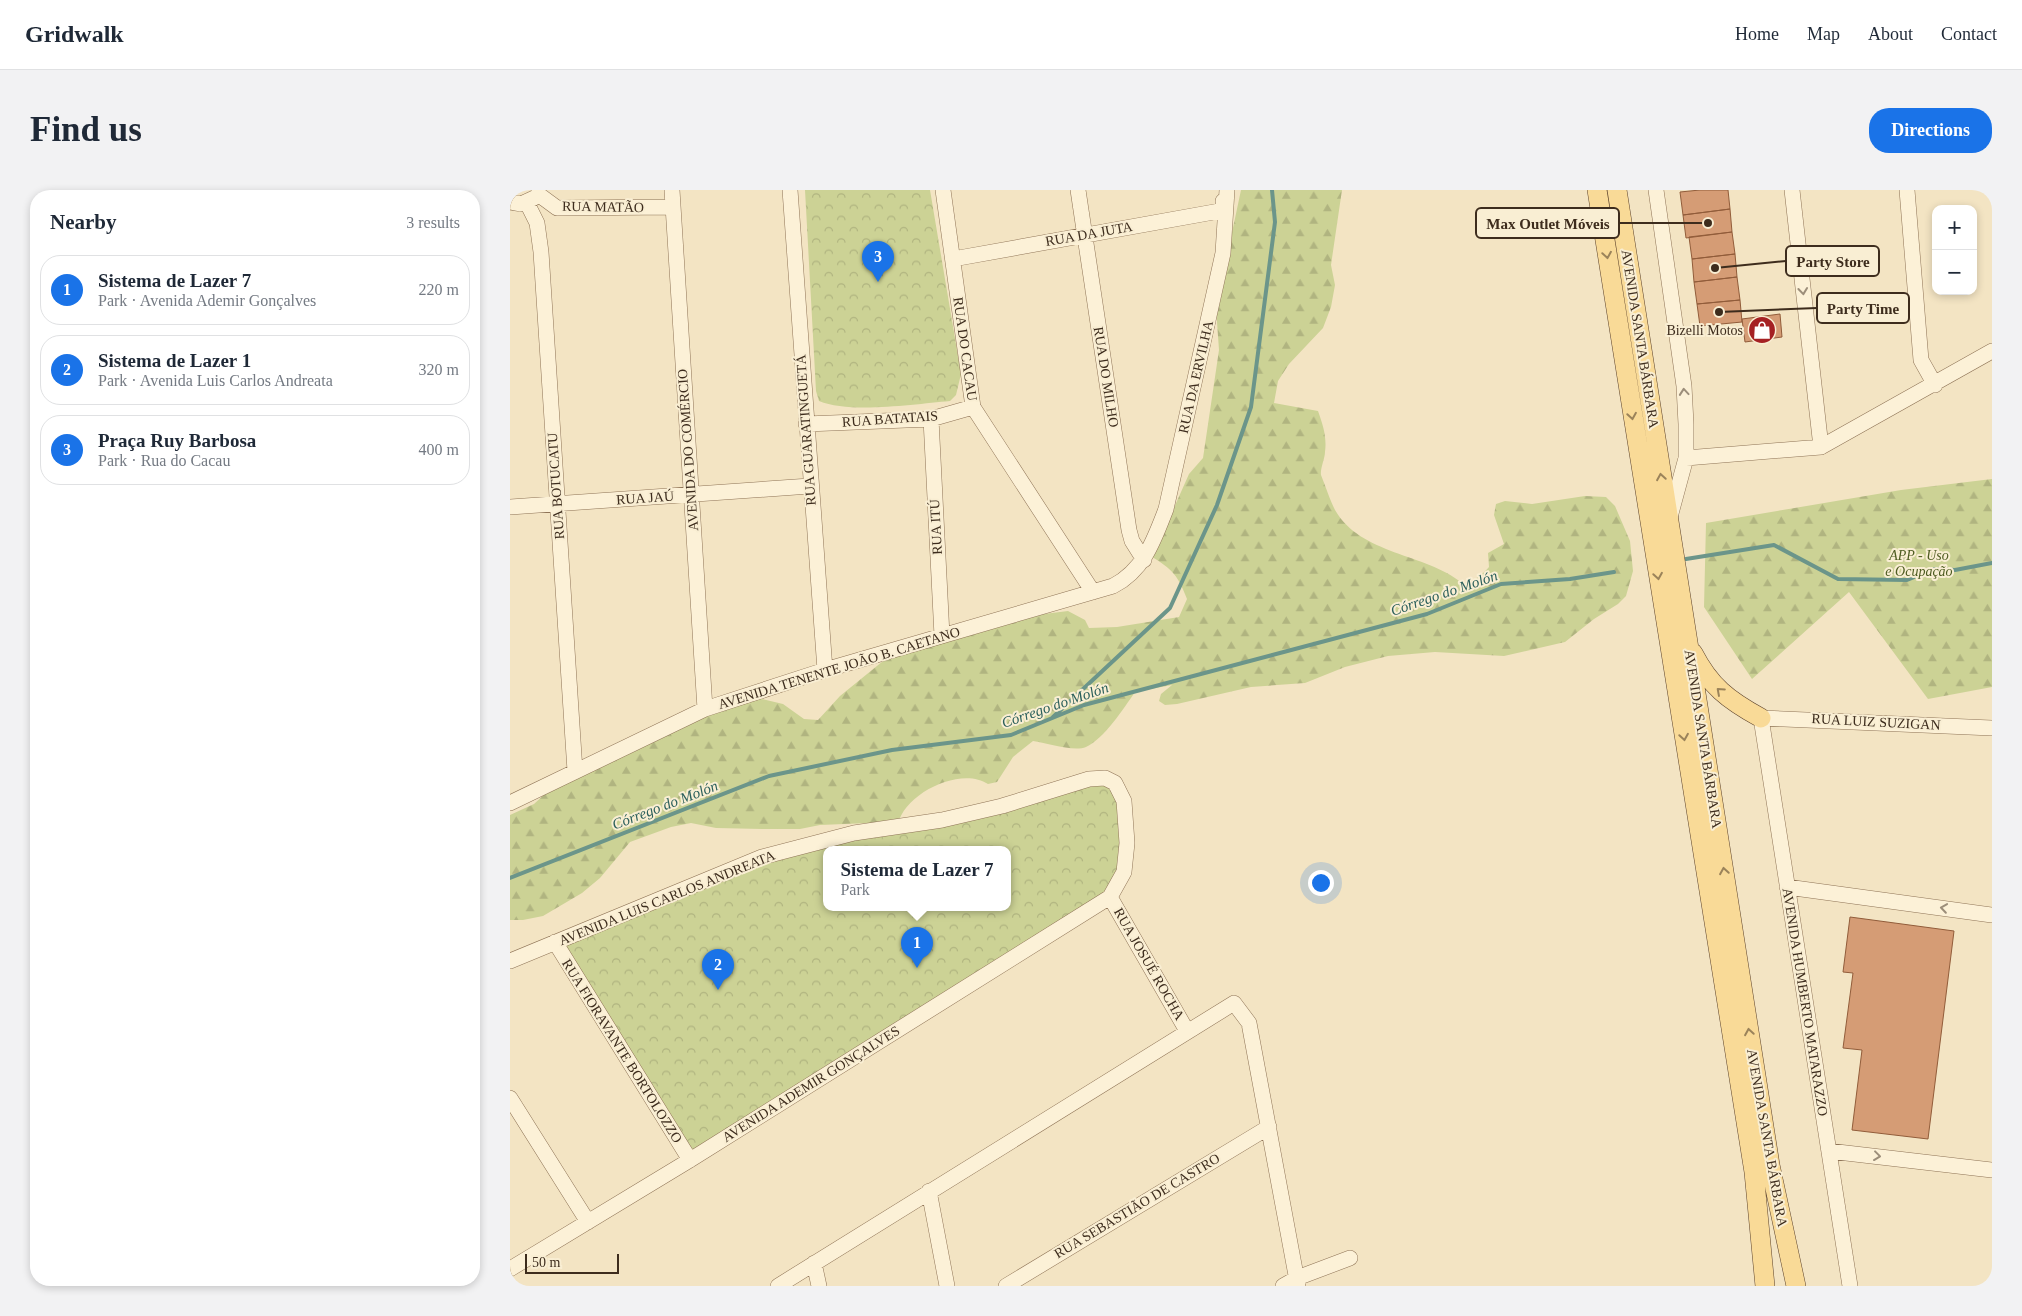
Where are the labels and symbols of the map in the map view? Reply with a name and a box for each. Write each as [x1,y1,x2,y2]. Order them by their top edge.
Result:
street label: RUA MATÃO [562,199,644,215]
callout: Max Outlet Móveis [1476,208,1619,238]
text: Max Outlet Móveis [1486,216,1610,232]
street label: RUA DA JUTA [1044,219,1135,249]
pin: 3 [862,241,894,282]
callout: Party Store [1786,246,1879,276]
street label: AVENIDA SANTA BÁRBARA [1618,248,1663,430]
one-way arrow [1601,252,1612,260]
text: Party Store [1796,254,1870,270]
one-way arrow [1797,287,1808,295]
callout: Party Time [1817,293,1909,323]
street label: RUA DO CACAU [950,296,980,402]
text: Party Time [1827,301,1900,317]
shop icon: Bizelli Motos [1747,315,1777,345]
street label: RUA DA ERVILHA [1176,318,1217,435]
place label: Bizelli Motos [1666,323,1743,338]
street label: RUA DO MILHO [1091,326,1121,428]
street label: RUA GUARATINGUETÁ [792,353,819,506]
street label: AVENIDA DO COMÉRCIO [674,369,701,532]
one-way arrow [1679,387,1690,395]
street label: RUA BATATAIS [842,408,938,430]
one-way arrow [1627,412,1637,420]
street label: RUA BOTUCATU [545,432,567,540]
one-way arrow [1656,472,1667,480]
street label: RUA JAÚ [615,487,674,508]
street label: RUA ITÚ [926,499,945,555]
park label: APP - Uso e Ocupação [1885,548,1953,579]
water label: Córrego do Molón [1388,567,1500,619]
one-way arrow [1652,573,1663,581]
street label: AVENIDA TENENTE JOÃO B. CAETANO [716,624,962,712]
street label: AVENIDA SANTA BÁRBARA [1681,648,1726,830]
water label: Córrego do Molón [999,679,1111,731]
one-way arrow [1716,688,1725,697]
street label: RUA LUIZ SUZIGAN [1811,711,1941,733]
one-way arrow [1678,733,1689,741]
water label: Córrego do Molón [610,777,720,833]
street label: AVENIDA LUIS CARLOS ANDREATA [557,847,778,948]
one-way arrow [1719,867,1729,875]
your location [1308,870,1334,896]
street label: AVENIDA HUMBERTO MATARAZZO [1780,887,1830,1117]
one-way arrow [1939,904,1948,914]
street label: RUA JOSUÉ ROCHA [1111,905,1189,1023]
pin: 1 [901,927,933,968]
pin: 2 [702,949,734,990]
street label: RUA FIORAVANTE BORTOLOZZO [559,956,685,1146]
street label: AVENIDA ADEMIR GONÇALVES [720,1023,902,1145]
one-way arrow [1744,1027,1755,1035]
street label: AVENIDA SANTA BÁRBARA [1744,1048,1791,1229]
one-way arrow [1873,1150,1881,1161]
street label: RUA SEBASTIÃO DE CASTRO [1052,1151,1222,1261]
scale bar [525,1251,619,1274]

